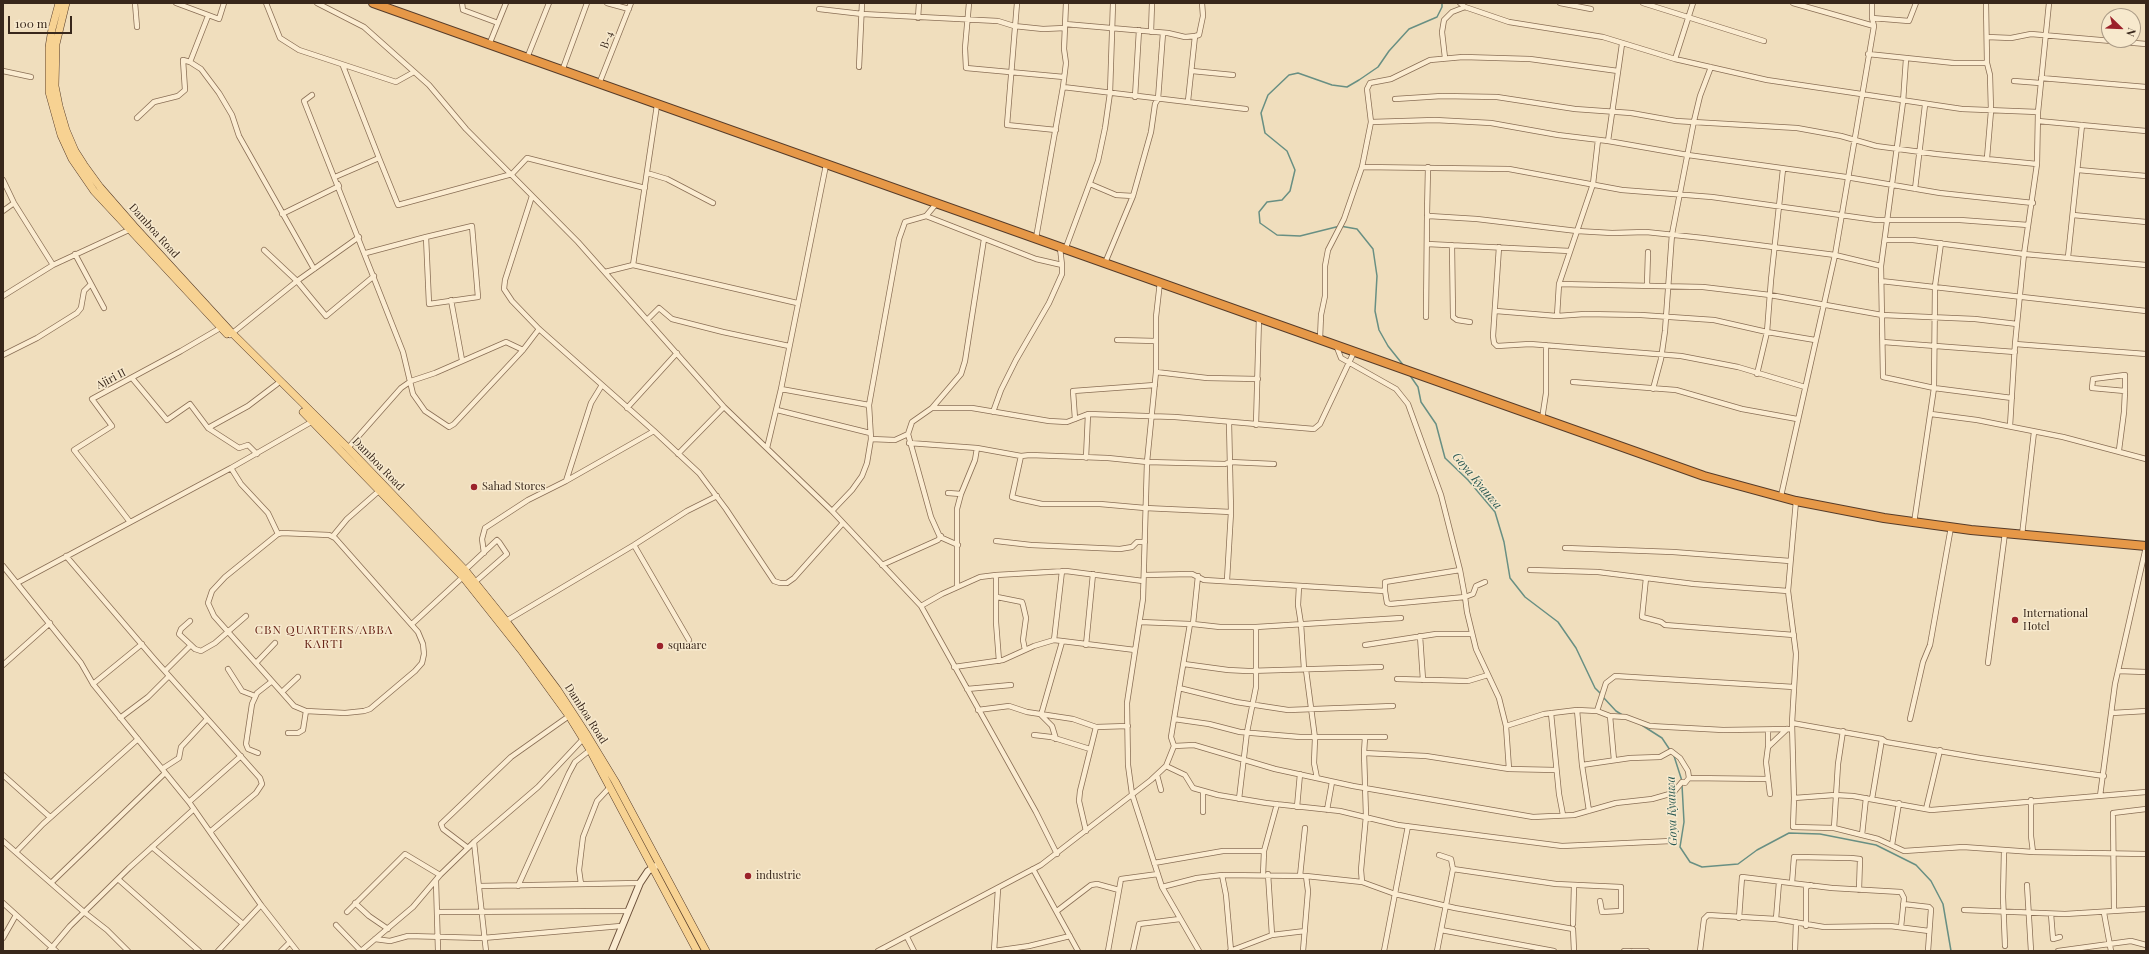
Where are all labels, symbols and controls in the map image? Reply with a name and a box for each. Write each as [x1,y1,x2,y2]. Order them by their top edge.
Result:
scale bar [10,8,74,34]
north arrow [2101,8,2141,48]
text: 100 m [15,15,47,31]
text: N [2123,26,2140,39]
street label: B-4 [598,29,616,51]
street label: Damboa Road [126,201,182,261]
street label: Ajiri II [94,366,128,392]
street label: Damboa Road [349,435,407,493]
water label: Goya Kyauwa [1449,450,1505,512]
place label: Sahad Stores [482,480,546,494]
marker: Sahad Stores [469,482,479,492]
place label: International Hotel [2023,607,2088,633]
marker: International Hotel [2010,615,2020,625]
district label: CBN QUARTERS/ABBA KARTI [255,623,393,651]
place label: squaare [668,639,707,653]
marker: squaare [655,641,665,651]
street label: Damboa Road [562,682,610,746]
water label: Goya Kyauwa [1664,776,1680,846]
place label: industrie [756,869,801,883]
marker: industrie [743,871,753,881]

